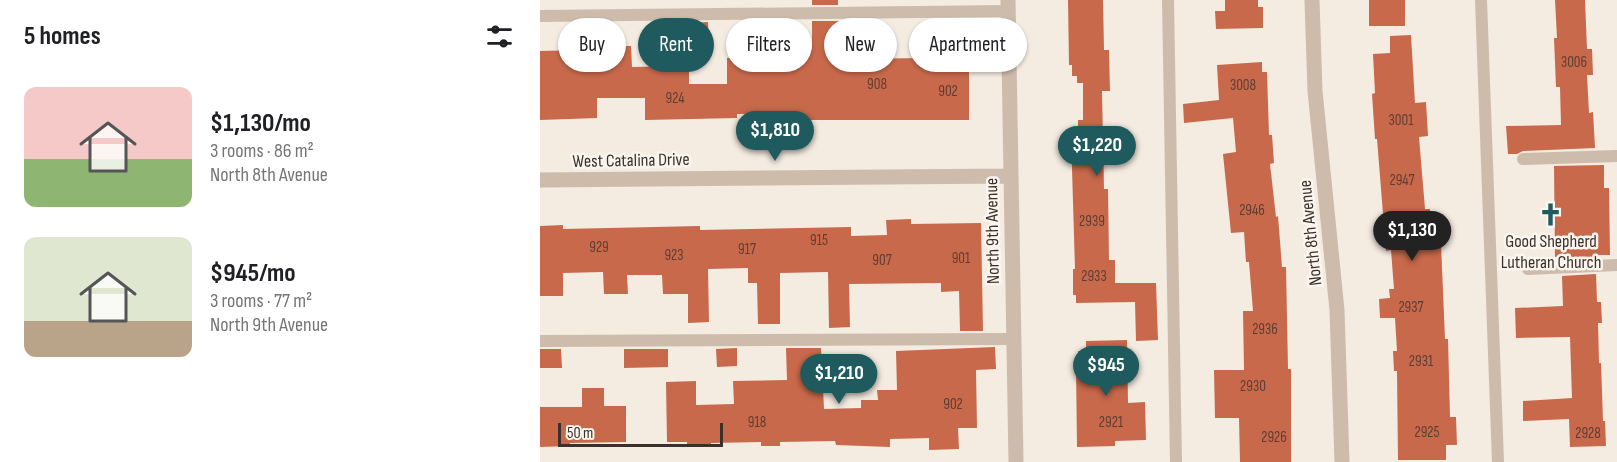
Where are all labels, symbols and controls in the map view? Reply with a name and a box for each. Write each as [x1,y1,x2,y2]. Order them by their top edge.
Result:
chip: Buy [558,18,626,72]
chip: Rent [638,18,714,72]
chip: Filters [726,18,812,72]
chip: New [824,18,897,72]
chip: Apartment [909,18,1027,72]
icon: filters [483,20,516,53]
text: 5 homes [24,21,101,52]
house number: 3006 [1561,53,1587,72]
house number: 908 [867,75,887,94]
house number: 3008 [1230,76,1256,95]
house number: 902 [938,82,958,101]
house number: 924 [665,89,685,108]
text: $1,130/mo [210,108,311,139]
icon: home [72,111,144,183]
pin: $1,810 [726,111,824,162]
house number: 3001 [1389,111,1414,130]
text: $1,810 [750,118,800,142]
pin: $1,220 [1048,126,1146,177]
text: $1,220 [1072,133,1122,157]
text: 3 rooms · 86 m² [210,139,314,163]
street label: West Catalina Drive [572,149,690,172]
text: North 8th Avenue [210,163,328,187]
house number: 2947 [1390,171,1415,190]
street label: North 9th Avenue [981,178,1004,284]
street label: North 8th Avenue [1295,179,1326,287]
house number: 2946 [1239,201,1265,220]
church icon: Good Shepherd Lutheran Church [1538,202,1564,228]
pin: $1,130 [1363,211,1461,262]
house number: 2939 [1079,212,1105,231]
text: $1,130 [1387,218,1437,242]
house number: 915 [810,231,828,250]
place label: Good Shepherd Lutheran Church [1501,231,1601,273]
house number: 929 [589,238,609,257]
house number: 917 [738,240,756,259]
house number: 923 [664,246,684,265]
house number: 901 [952,249,971,268]
house number: 907 [872,251,892,270]
text: $945/mo [210,258,296,289]
icon: home [72,261,144,333]
house number: 2933 [1081,267,1107,286]
text: 3 rooms · 77 m² [210,289,312,313]
house number: 2937 [1398,298,1424,317]
text: North 9th Avenue [210,313,328,337]
house number: 2936 [1252,320,1278,339]
pin: $945 [1070,346,1142,397]
house number: 2931 [1409,352,1434,371]
text: $945 [1087,353,1125,377]
pin: $1,210 [790,354,888,405]
text: $1,210 [814,361,864,385]
house number: 2930 [1240,377,1266,396]
house number: 902 [943,395,963,414]
house number: 918 [748,413,766,432]
house number: 2921 [1099,413,1124,432]
scale bar [558,420,723,448]
house number: 2925 [1414,423,1440,442]
text: 50 m [567,424,593,443]
house number: 2928 [1575,424,1601,443]
house number: 2926 [1261,428,1287,447]

